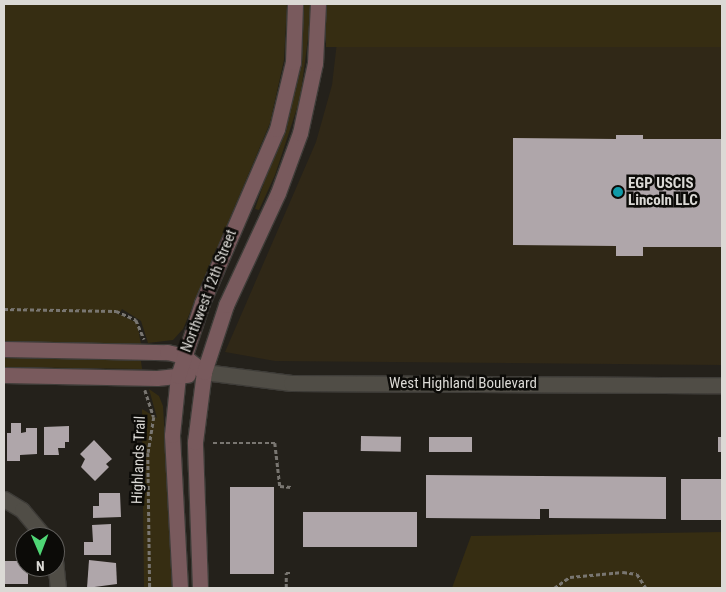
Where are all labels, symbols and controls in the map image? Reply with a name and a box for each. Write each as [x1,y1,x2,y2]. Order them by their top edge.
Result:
place label: EGP USCIS Lincoln LLC [628,174,698,209]
marker: EGP USCIS Lincoln LLC [612,186,624,198]
street label: Northwest 12th Street [177,227,241,355]
street label: West Highland Boulevard [389,375,537,393]
street label: Highlands Trail [128,415,150,505]
north arrow [15,527,65,577]
text: N [36,558,45,574]

